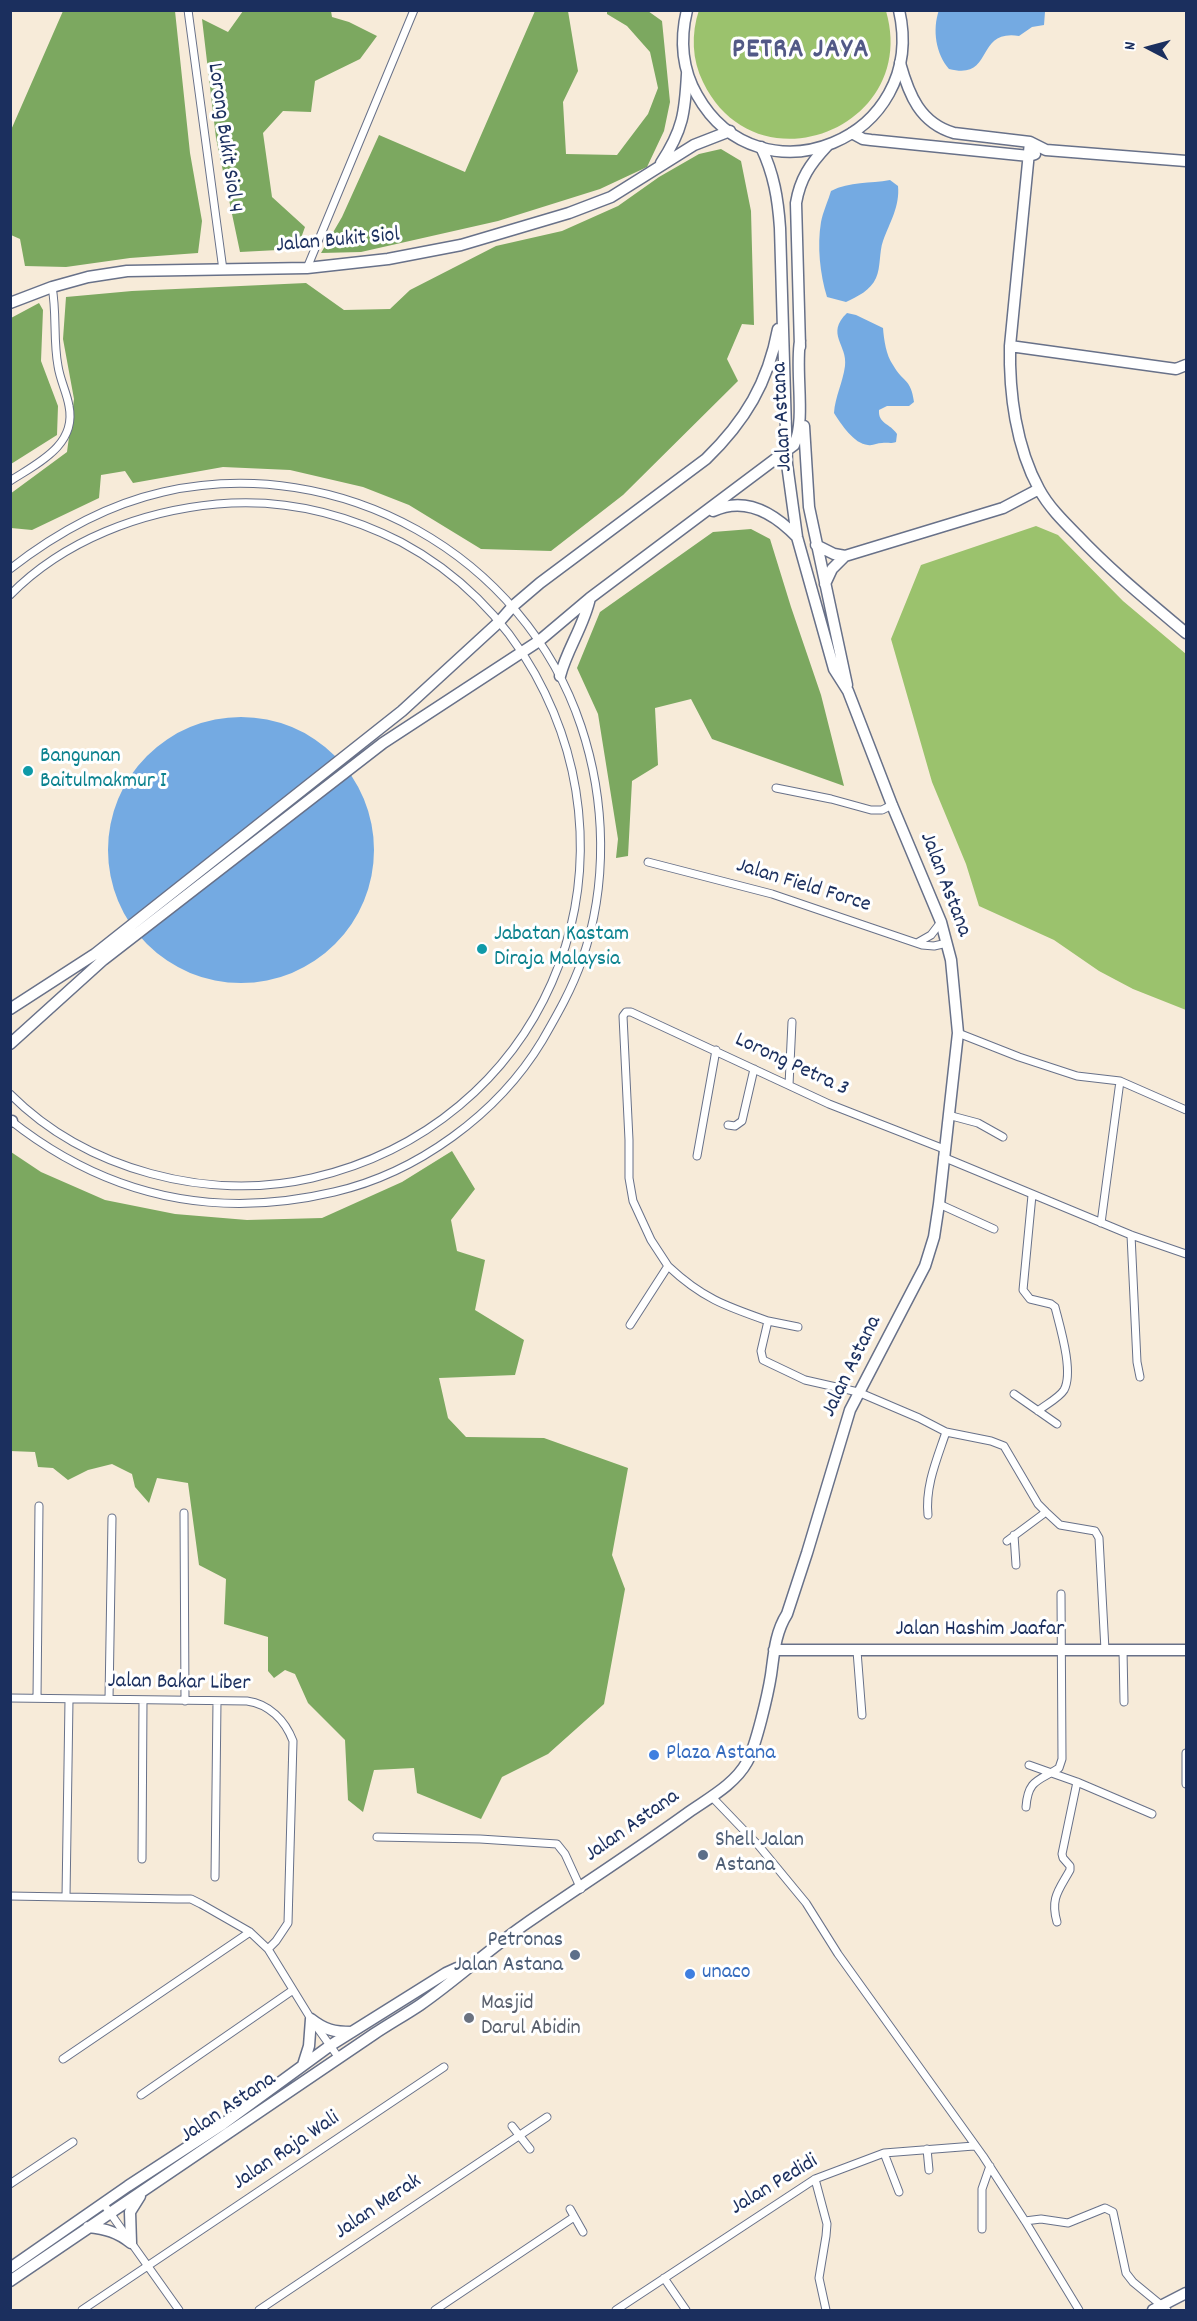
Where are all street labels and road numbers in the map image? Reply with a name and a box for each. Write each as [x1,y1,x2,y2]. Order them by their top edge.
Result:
street label: Lorong Bukit Siol 4 [199,62,247,214]
street label: Jalan Bukit Siol [275,223,401,261]
street label: Jalan Astana [768,362,800,472]
street label: Jalan Astana [912,829,976,941]
street label: Jalan Field Force [732,854,874,920]
street label: Lorong Petra 3 [730,1028,852,1104]
street label: Jalan Astana [817,1312,889,1422]
street label: Jalan Hashim Jaafar [895,1618,1065,1644]
street label: Jalan Bakar Liber [107,1670,251,1698]
street label: Jalan Astana [581,1785,685,1869]
street label: Jalan Astana [176,2068,282,2150]
street label: Jalan Raja Wali [228,2107,346,2197]
street label: Jalan Pedidi [726,2150,824,2222]
street label: Jalan Merak [331,2169,427,2247]

